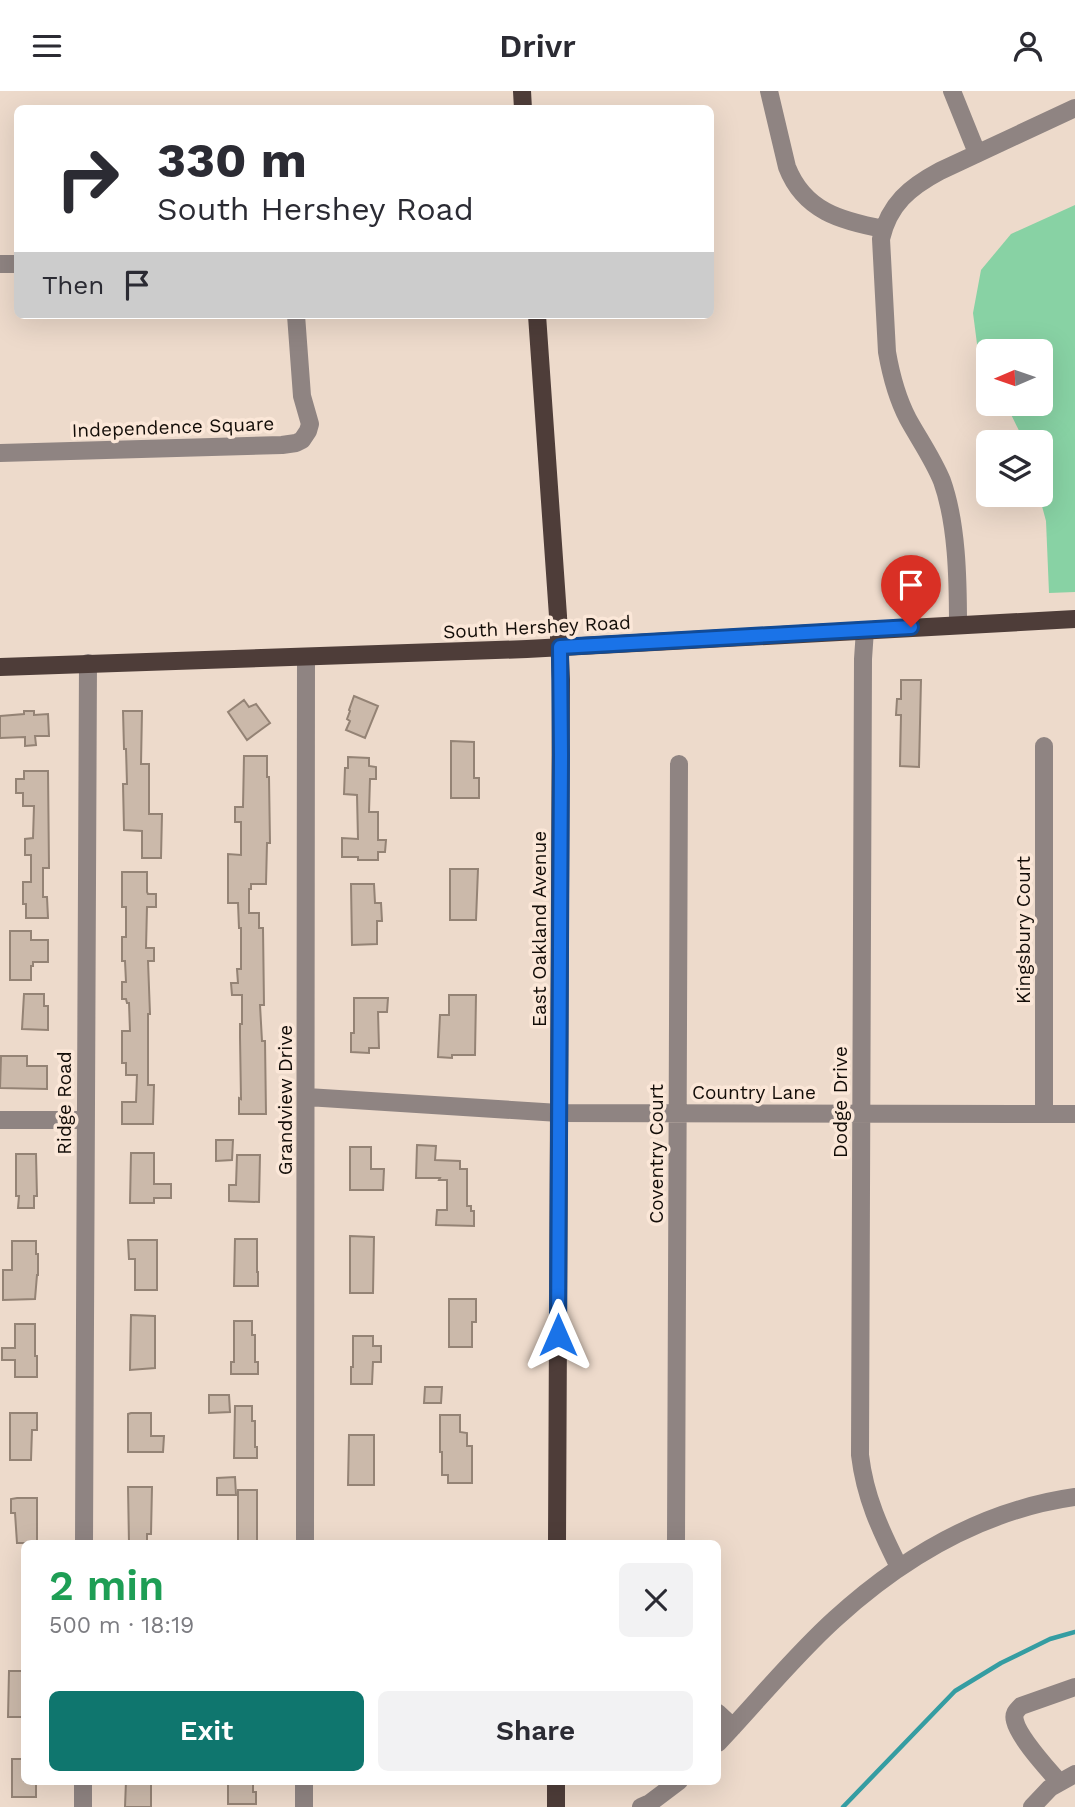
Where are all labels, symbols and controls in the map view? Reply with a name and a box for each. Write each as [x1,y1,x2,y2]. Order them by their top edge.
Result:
icon: menu [28,27,66,65]
text: Drivr [499,27,576,65]
icon: person [1009,27,1047,65]
text: 330 m [157,131,307,189]
icon: right [42,133,133,224]
text: South Hershey Road [157,190,474,228]
icon: arrive [118,266,156,304]
text: Then [42,270,104,300]
north arrow [976,339,1054,417]
map controls [976,339,1053,507]
street label: Independence Square [71,412,275,442]
button: layers [976,430,1053,507]
pin [881,555,941,627]
icon: arrive [892,566,930,604]
street label: South Hershey Road [442,611,632,643]
street label: East Oakland Avenue [528,831,551,1027]
street label: Kingsbury Court [1012,856,1035,1004]
street label: Grandview Drive [274,1025,297,1175]
street label: Dodge Drive [829,1046,852,1158]
street label: Ridge Road [53,1051,76,1155]
street label: Country Lane [692,1081,816,1104]
street label: Coventry Court [645,1084,668,1224]
position arrow [521,1298,595,1372]
text: 2 min [49,1561,164,1610]
button: close [619,1563,693,1637]
text: 500 m · 18:19 [49,1612,194,1639]
button: Exit [49,1691,364,1771]
button: Share [378,1691,693,1771]

